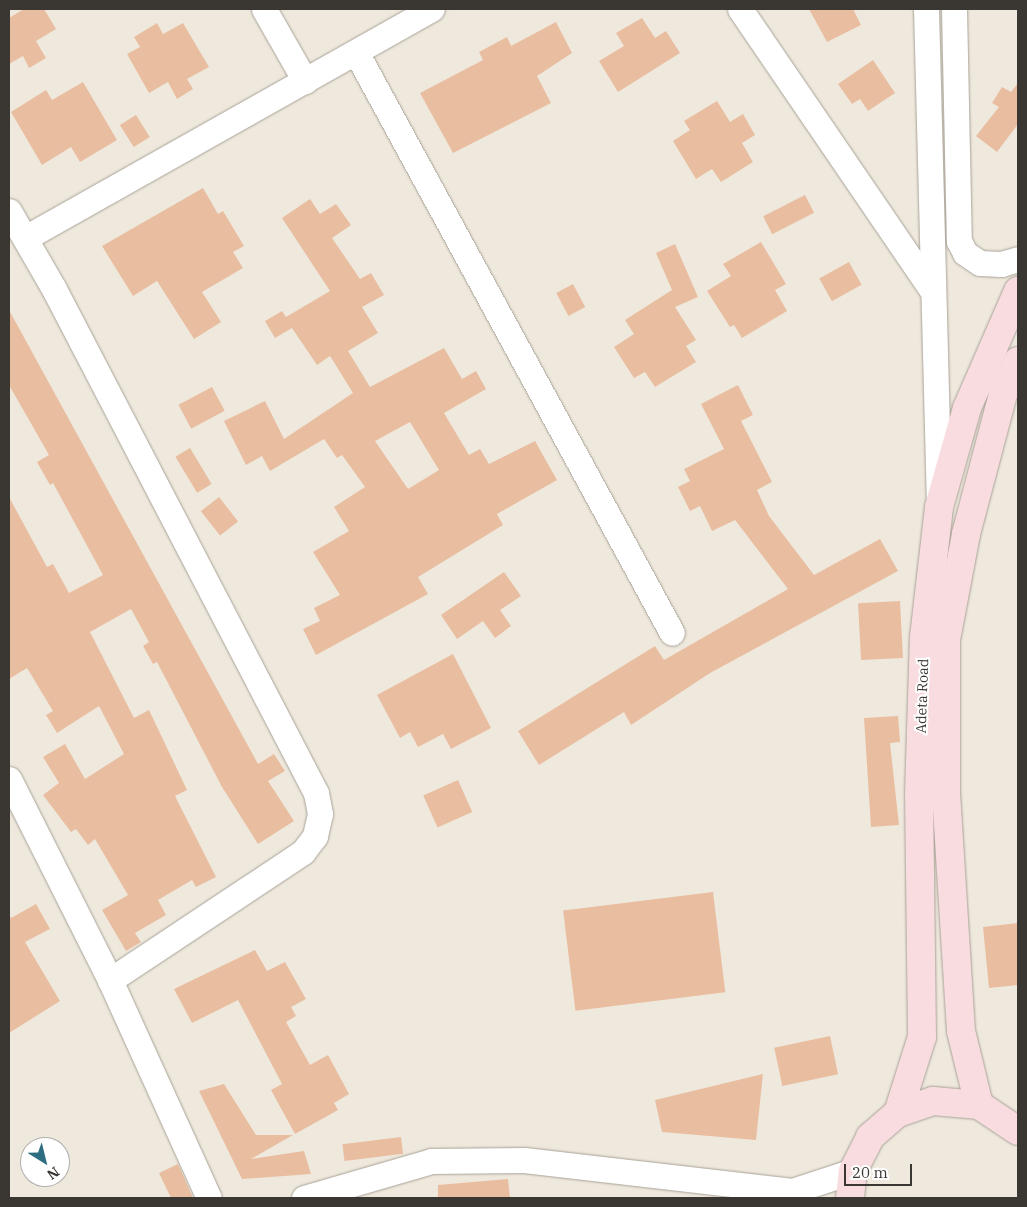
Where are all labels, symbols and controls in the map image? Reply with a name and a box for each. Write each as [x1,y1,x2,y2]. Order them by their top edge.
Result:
street label: Adeta Road [912,658,932,734]
north arrow [20,1137,70,1187]
scale bar [847,1154,914,1186]
text: N [43,1163,63,1184]
text: 20 m [852,1163,888,1182]

